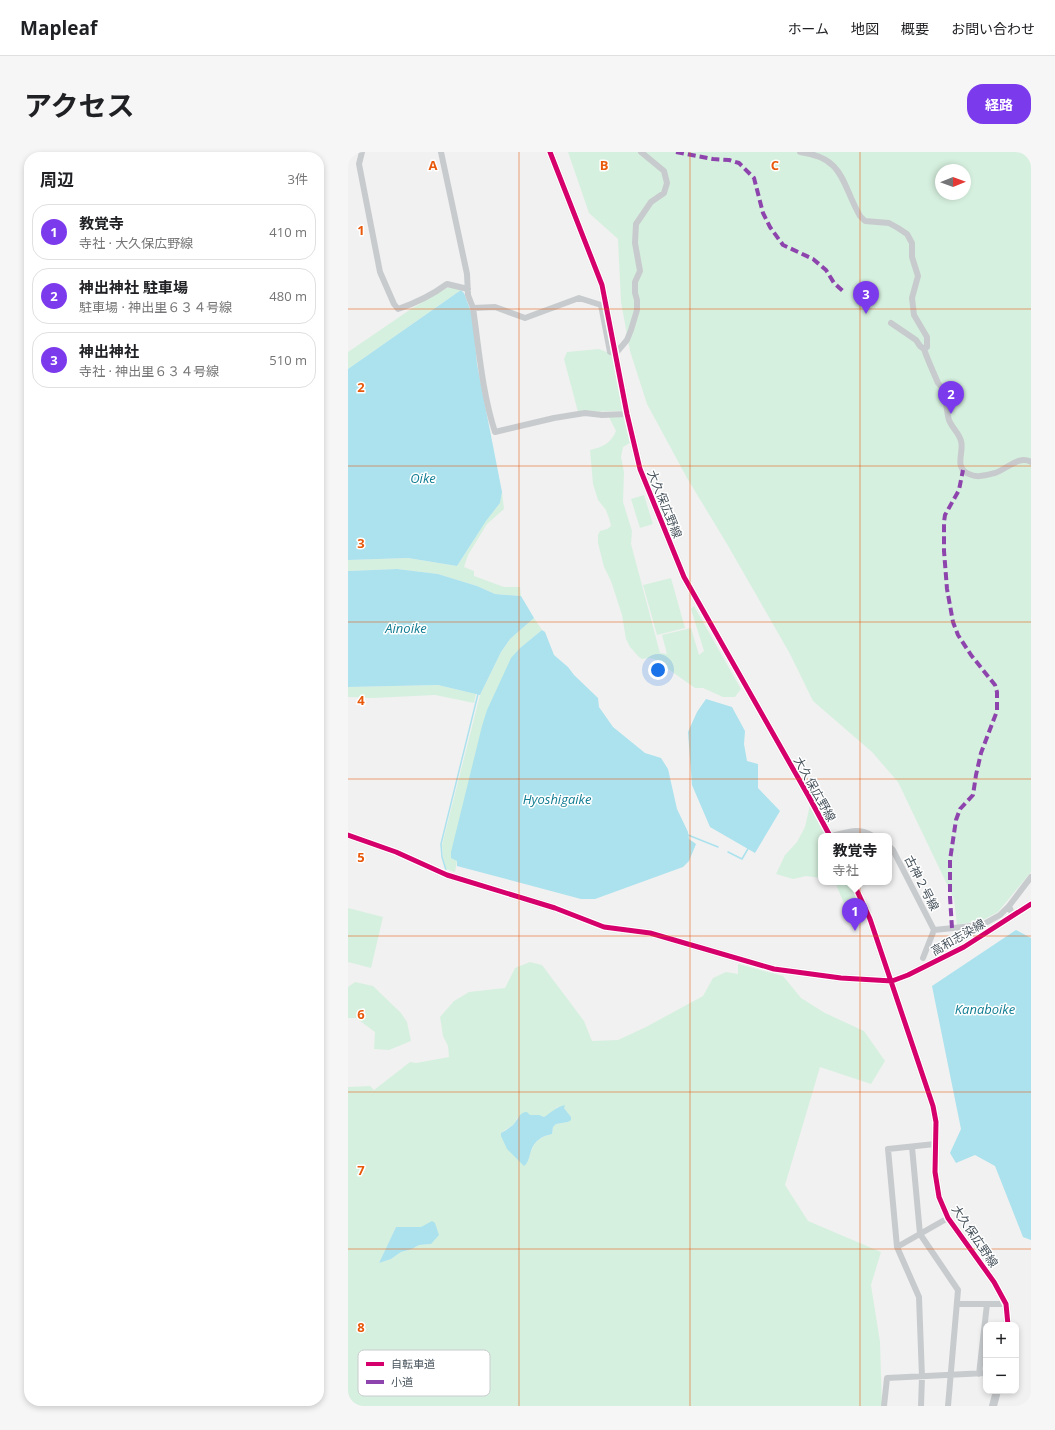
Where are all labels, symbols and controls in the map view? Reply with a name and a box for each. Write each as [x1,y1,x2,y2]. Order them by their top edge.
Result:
text: Mapleaf [20,15,97,41]
text: ホーム [787,19,829,38]
text: 地図 [851,19,879,38]
text: 概要 [901,19,929,38]
text: お問い合わせ [951,19,1035,38]
button: 経路 [967,84,1031,124]
text: アクセス [24,86,135,124]
text: A [429,156,438,174]
text: B [600,156,609,174]
text: C [771,156,779,174]
north arrow [935,164,971,200]
text: 周辺 [40,168,74,191]
text: 3件 [288,170,308,188]
text: 教覚寺 [79,213,124,233]
text: 1 [357,221,365,239]
text: 1 [50,223,58,241]
text: 410 m [269,223,307,241]
text: 寺社 · 大久保広野線 [79,234,193,252]
text: 神出神社 駐車場 [79,277,188,297]
pin: 3 [853,281,879,314]
text: 2 [50,287,58,305]
text: 480 m [269,287,307,305]
text: 駐車場 · 神出里６３４号線 [79,298,232,316]
text: 神出神社 [79,341,139,361]
text: 3 [50,351,58,369]
text: 510 m [269,351,307,369]
text: 寺社 · 神出里６３４号線 [79,362,219,380]
text: 2 [357,378,365,396]
pin: 2 [938,381,964,414]
street label: 大久保広野線 [644,467,686,541]
water label: Oike [410,469,436,487]
text: 3 [357,534,365,552]
water label: Ainoike [384,619,427,637]
your location [648,660,668,680]
text: 4 [357,691,365,709]
street label: 大久保広野線 [790,753,840,825]
water label: Hyoshigaike [523,790,592,808]
popup [818,833,892,885]
text: 教覚寺 [832,840,878,860]
text: 5 [357,848,365,866]
street label: 古神２号線 [901,852,943,914]
text: 寺社 [832,861,859,879]
pin: 1 [842,898,868,931]
street label: 高和志染線 [928,915,988,959]
water label: Kanaboike [955,1000,1016,1018]
text: 6 [357,1005,365,1023]
text: 7 [357,1161,365,1179]
street label: 大久保広野線 [948,1201,1002,1271]
text: 8 [357,1318,365,1336]
map controls [983,1322,1019,1394]
button: + [983,1322,1019,1358]
legend [358,1350,490,1396]
text: 自転車道 [391,1356,435,1371]
button: − [983,1358,1019,1394]
text: 小道 [391,1374,413,1389]

